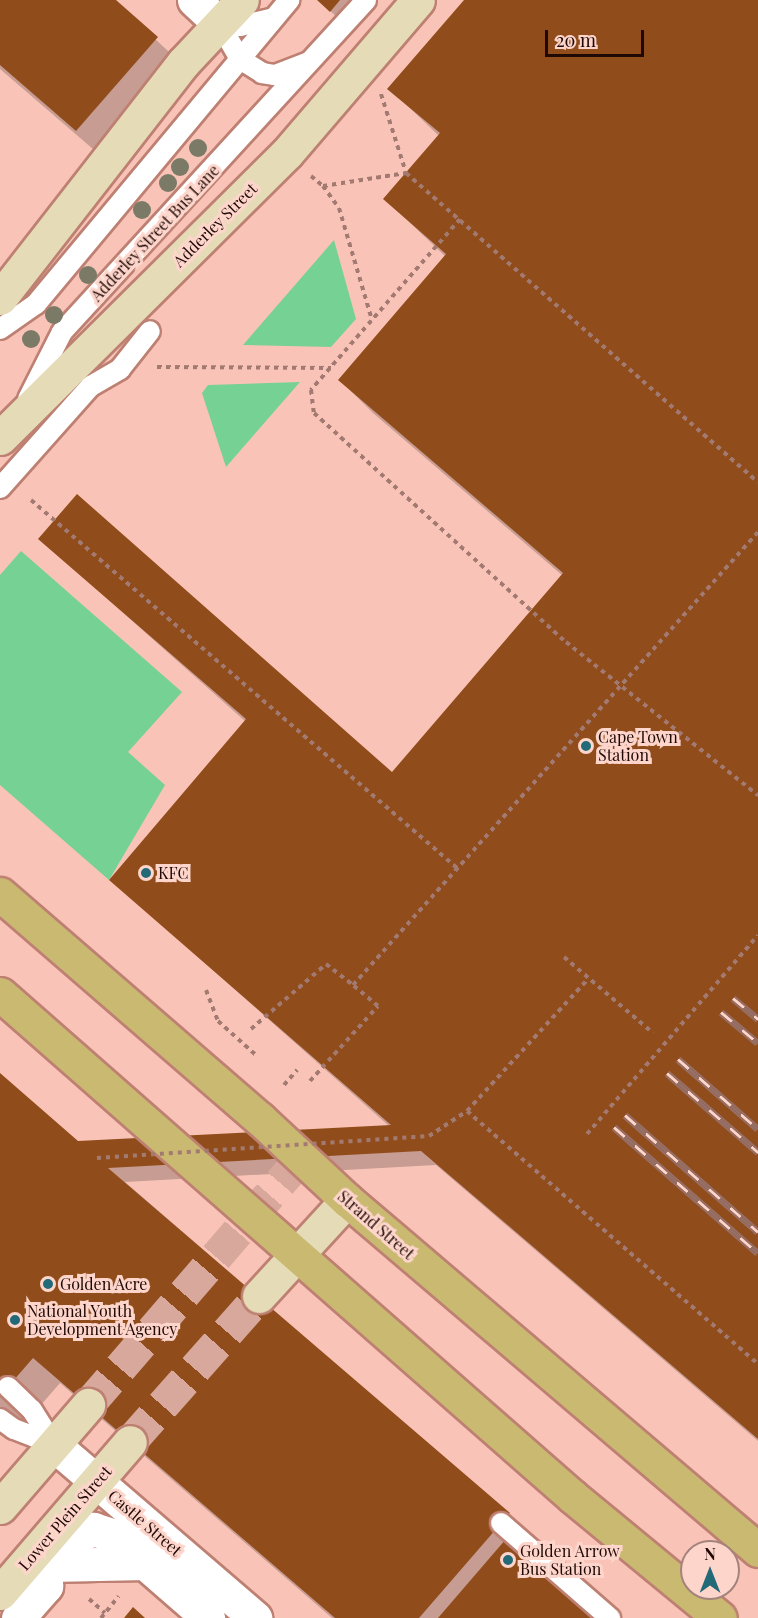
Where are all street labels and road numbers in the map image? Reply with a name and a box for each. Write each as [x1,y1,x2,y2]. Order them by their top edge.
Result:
street label: Adderley Street Bus Lane [86,161,224,305]
street label: Adderley Street [169,179,261,271]
street label: Strand Street [334,1187,418,1263]
street label: Lower Plein Street [14,1462,116,1574]
street label: Castle Street [104,1486,186,1560]

